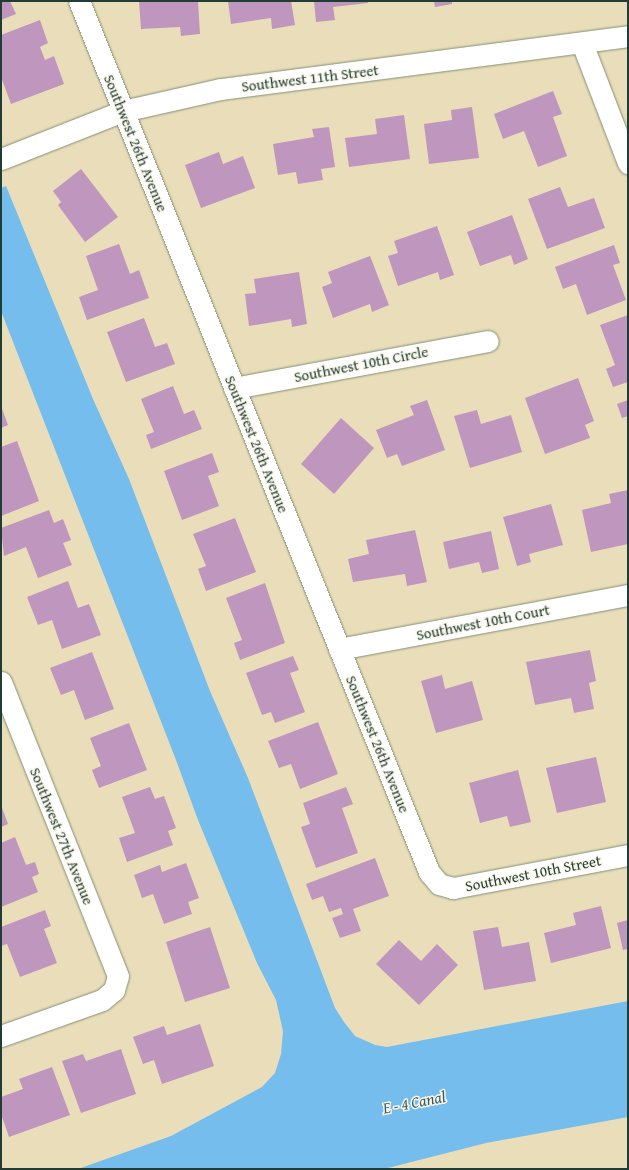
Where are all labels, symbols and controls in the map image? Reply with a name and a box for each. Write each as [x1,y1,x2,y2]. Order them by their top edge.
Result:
street label: Southwest 11th Street [240,61,380,95]
street label: Southwest 26th Avenue [100,72,172,214]
street label: Southwest 10th Circle [292,342,430,386]
street label: Southwest 26th Avenue [221,373,293,515]
street label: Southwest 10th Court [415,600,551,644]
street label: Southwest 26th Avenue [342,673,414,815]
street label: Southwest 27th Avenue [26,765,98,907]
street label: Southwest 10th Street [463,851,603,895]
water label: E - 4 Canal [381,1087,447,1117]

